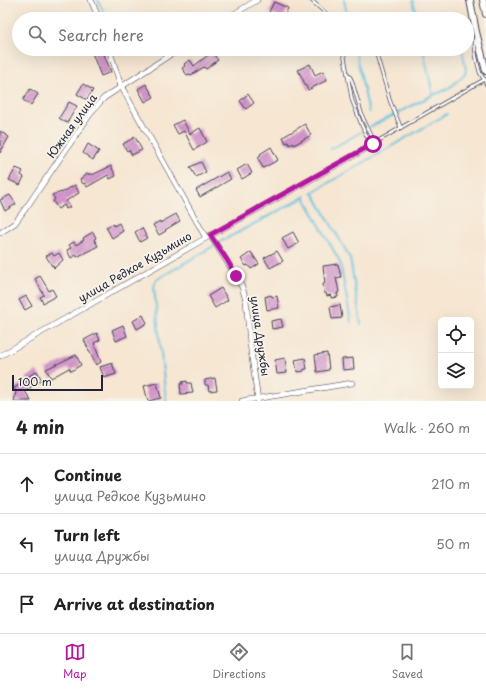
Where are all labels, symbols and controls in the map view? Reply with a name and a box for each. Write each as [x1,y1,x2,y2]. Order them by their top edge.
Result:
search box [12,12,474,56]
icon: search [26,23,48,45]
text: Search here [58,23,144,46]
street label: Южная улица [42,90,101,161]
route start [364,135,382,153]
street label: улица Редкое Кузьмино [75,227,195,306]
route end [227,267,245,285]
street label: улица Дружбы [246,295,275,377]
map controls [438,317,474,389]
button: locate [438,317,474,353]
button: layers [438,353,474,389]
scale bar [12,373,103,392]
text: 100 m [18,373,52,390]
text: 4 min [16,414,64,440]
text: Walk · 260 m [384,418,470,437]
text: Continue [54,463,122,486]
icon: ahead [16,473,38,495]
text: 210 m [431,474,470,493]
text: улица Редкое Кузьмино [54,486,206,505]
text: Turn left [54,523,120,546]
icon: left [16,533,38,555]
text: 50 m [436,534,470,553]
text: улица Дружбы [54,546,150,565]
text: Arrive at destination [54,592,215,615]
icon: arrive [16,593,38,615]
tab: Map [63,641,86,682]
tab: Directions [212,641,266,682]
tab: Saved [392,641,423,682]

